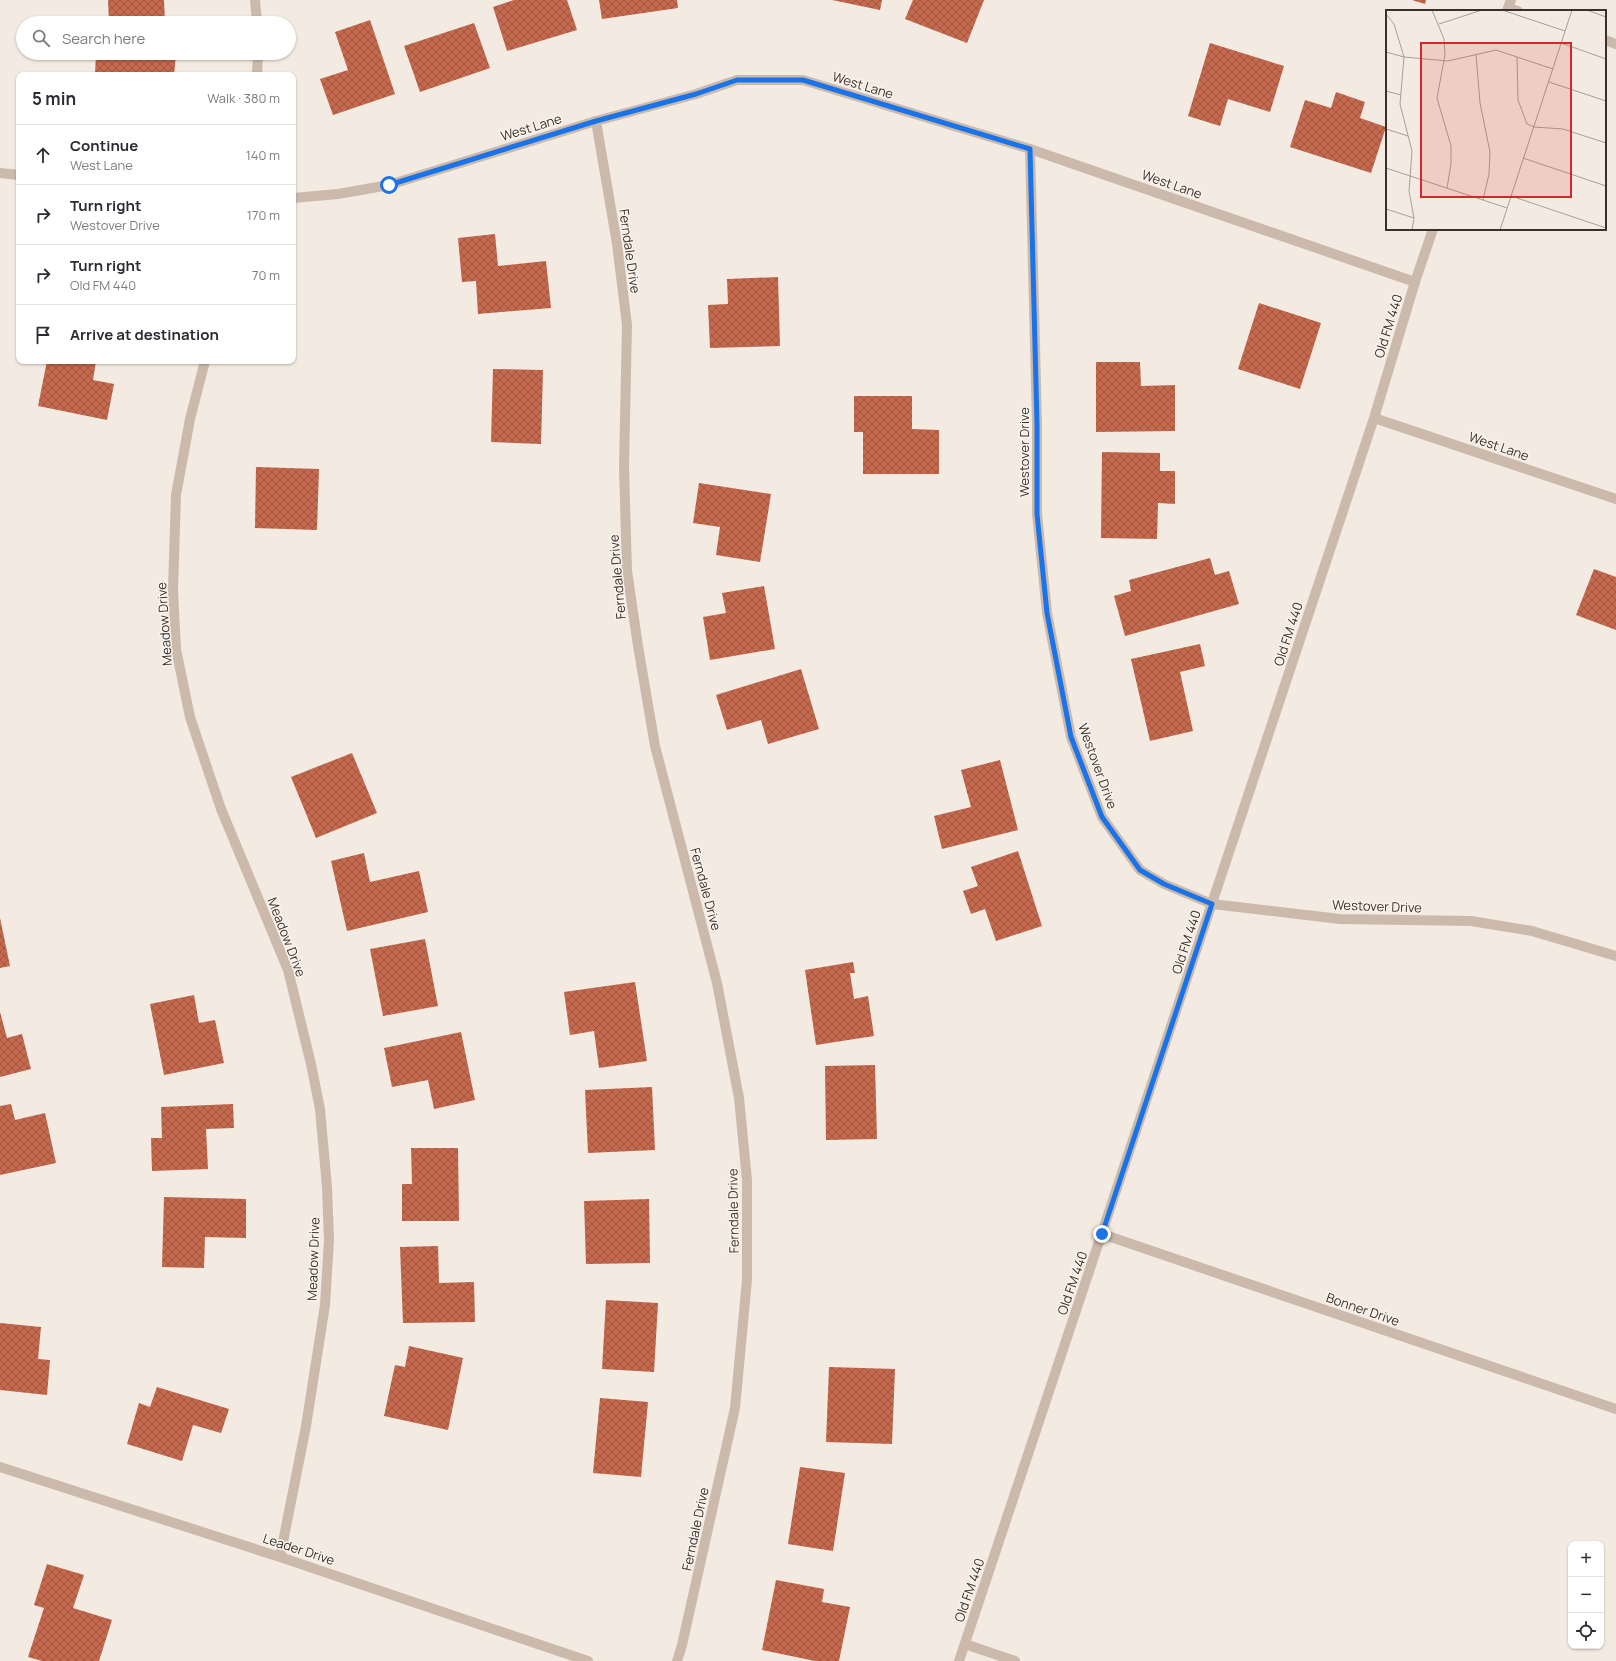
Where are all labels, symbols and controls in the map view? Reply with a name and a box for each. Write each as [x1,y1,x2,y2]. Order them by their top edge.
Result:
inset map [1386,10,1606,230]
search box [16,16,296,60]
icon: search [30,27,52,49]
text: Search here [62,28,145,49]
street label: West Lane [830,67,896,103]
text: 5 min [32,87,76,110]
text: Walk · 380 m [207,89,280,107]
street label: West Lane [498,109,564,145]
text: Continue [70,135,138,156]
icon: ahead [32,144,54,166]
text: 140 m [246,146,280,164]
text: West Lane [70,156,133,174]
street label: West Lane [1139,165,1205,203]
route start [380,176,398,194]
text: Turn right [70,195,141,216]
icon: right [32,204,54,226]
text: 170 m [247,206,280,224]
street label: Ferndale Drive [615,208,645,295]
text: Westover Drive [70,216,160,234]
text: Turn right [70,255,141,276]
icon: right [32,264,54,286]
text: 70 m [252,266,280,284]
text: Old FM 440 [70,276,136,294]
street label: Old FM 440 [1370,292,1406,360]
icon: arrive [32,324,54,346]
text: Arrive at destination [70,324,219,345]
street label: Westover Drive [1015,407,1033,497]
street label: West Lane [1466,427,1532,465]
street label: Ferndale Drive [604,534,630,620]
street label: Meadow Drive [152,581,176,666]
street label: Old FM 440 [1269,600,1307,668]
street label: Westover Drive [1074,721,1122,812]
street label: Ferndale Drive [686,846,726,933]
street label: Meadow Drive [264,895,311,980]
street label: Westover Drive [1332,895,1423,917]
street label: Old FM 440 [1167,908,1205,976]
street label: Ferndale Drive [723,1168,743,1254]
street label: Meadow Drive [303,1216,323,1301]
route end [1093,1225,1111,1243]
street label: Old FM 440 [1053,1249,1091,1317]
street label: Bonner Drive [1324,1288,1402,1330]
street label: Ferndale Drive [677,1485,713,1572]
street label: Leader Drive [261,1529,337,1569]
map controls [1568,1541,1604,1649]
button: + [1568,1541,1604,1577]
street label: Old FM 440 [950,1556,988,1624]
button: − [1568,1577,1604,1613]
button: locate [1568,1613,1604,1649]

